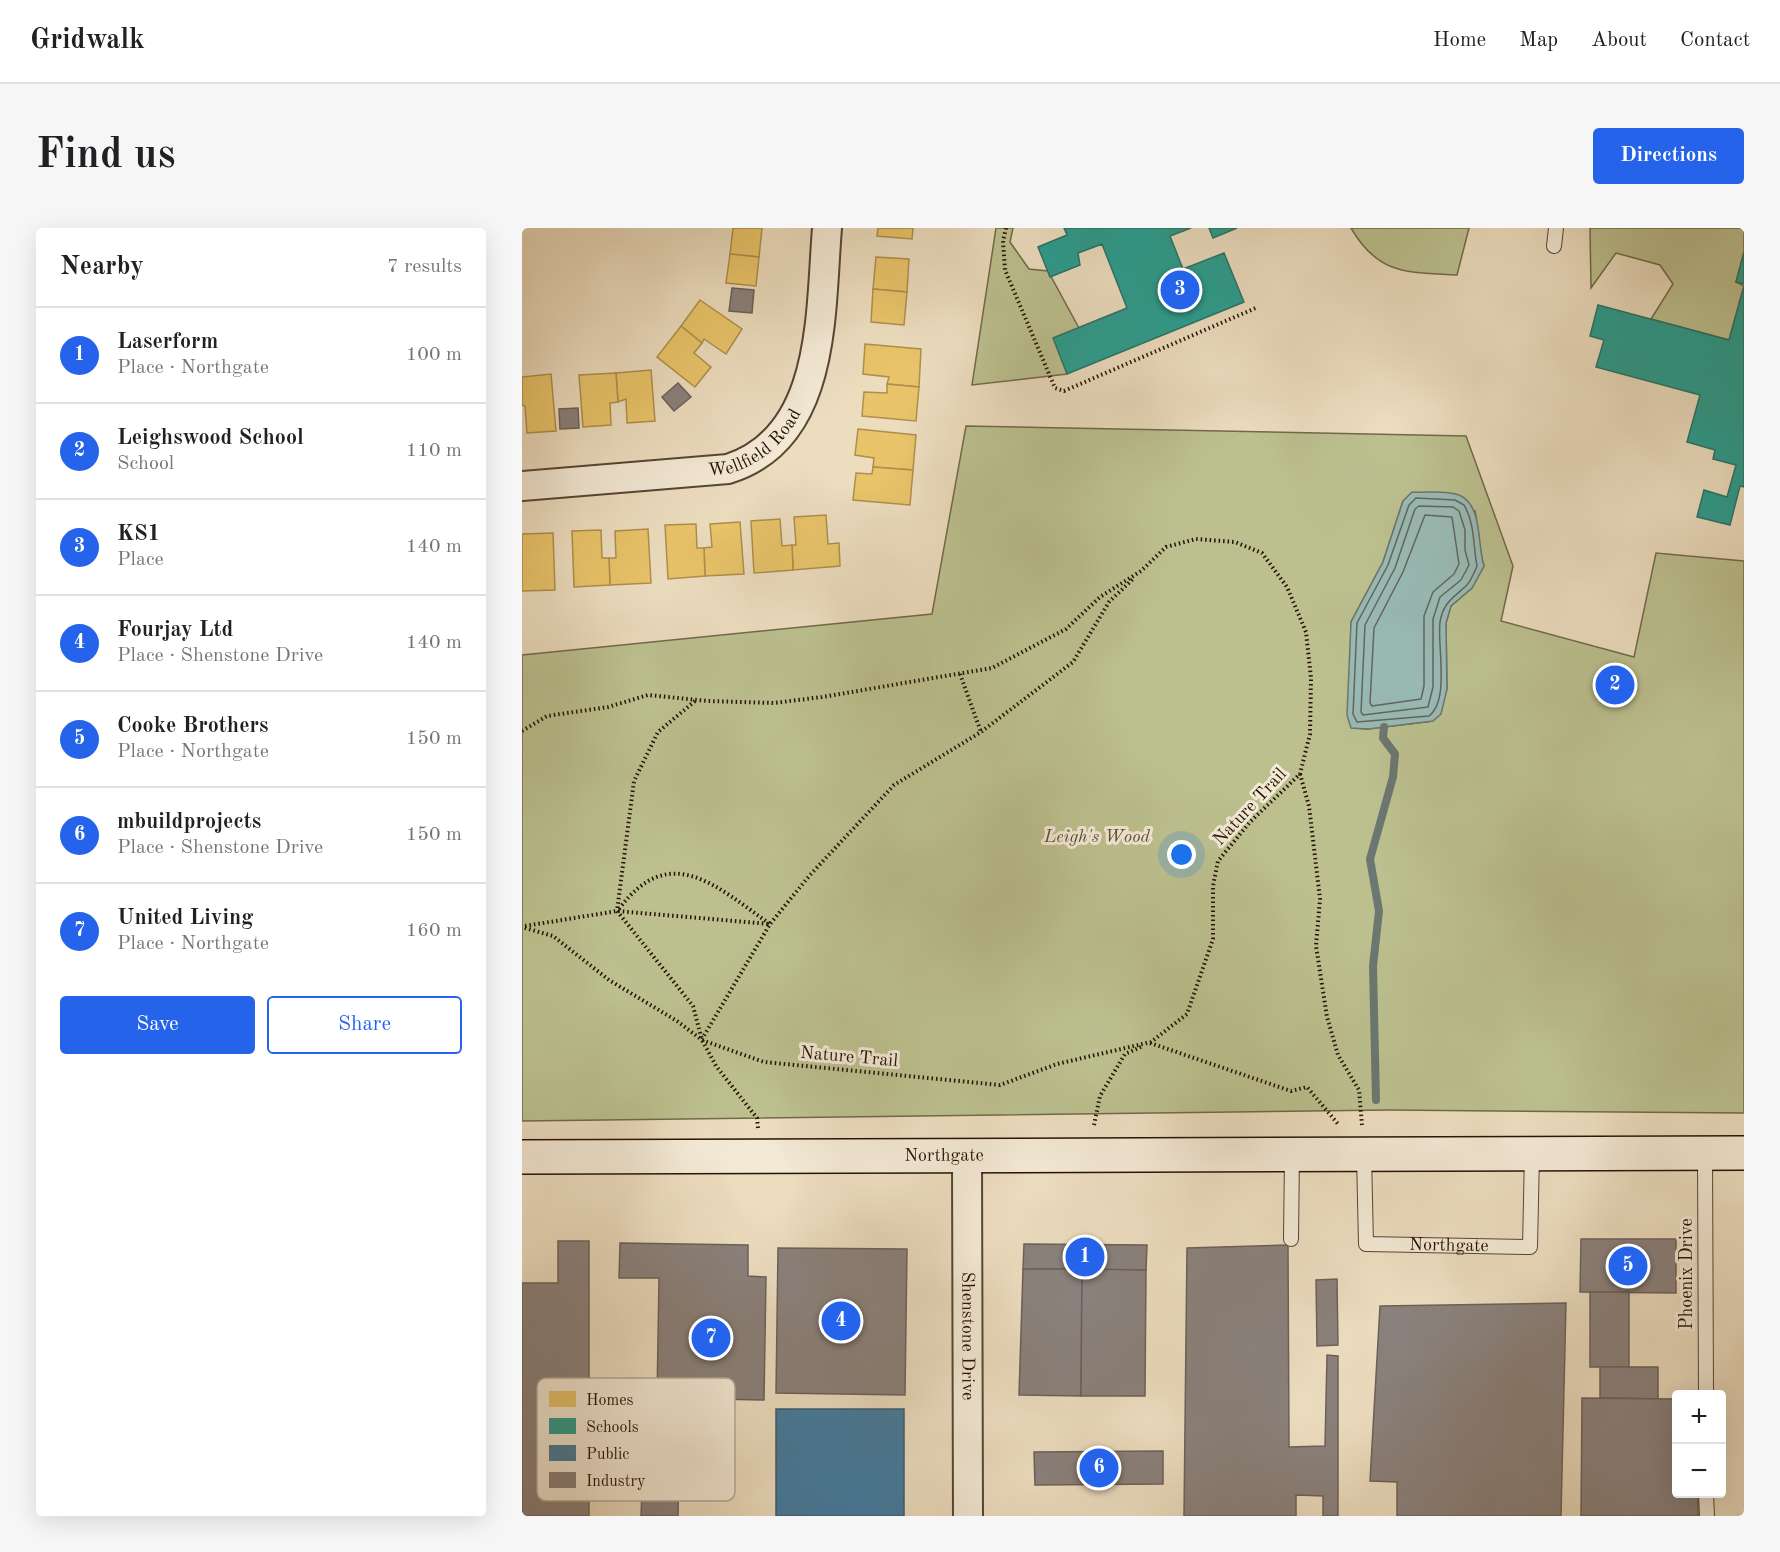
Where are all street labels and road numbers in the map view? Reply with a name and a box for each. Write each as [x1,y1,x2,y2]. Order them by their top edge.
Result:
street label: Wellfield Road [707,406,805,480]
street label: Nature Trail [1210,765,1290,849]
street label: Nature Trail [799,1044,899,1070]
street label: Northgate [904,1146,984,1165]
street label: Phoenix Drive [1678,1218,1696,1330]
street label: Northgate [1409,1236,1489,1255]
street label: Shenstone Drive [958,1272,977,1400]

